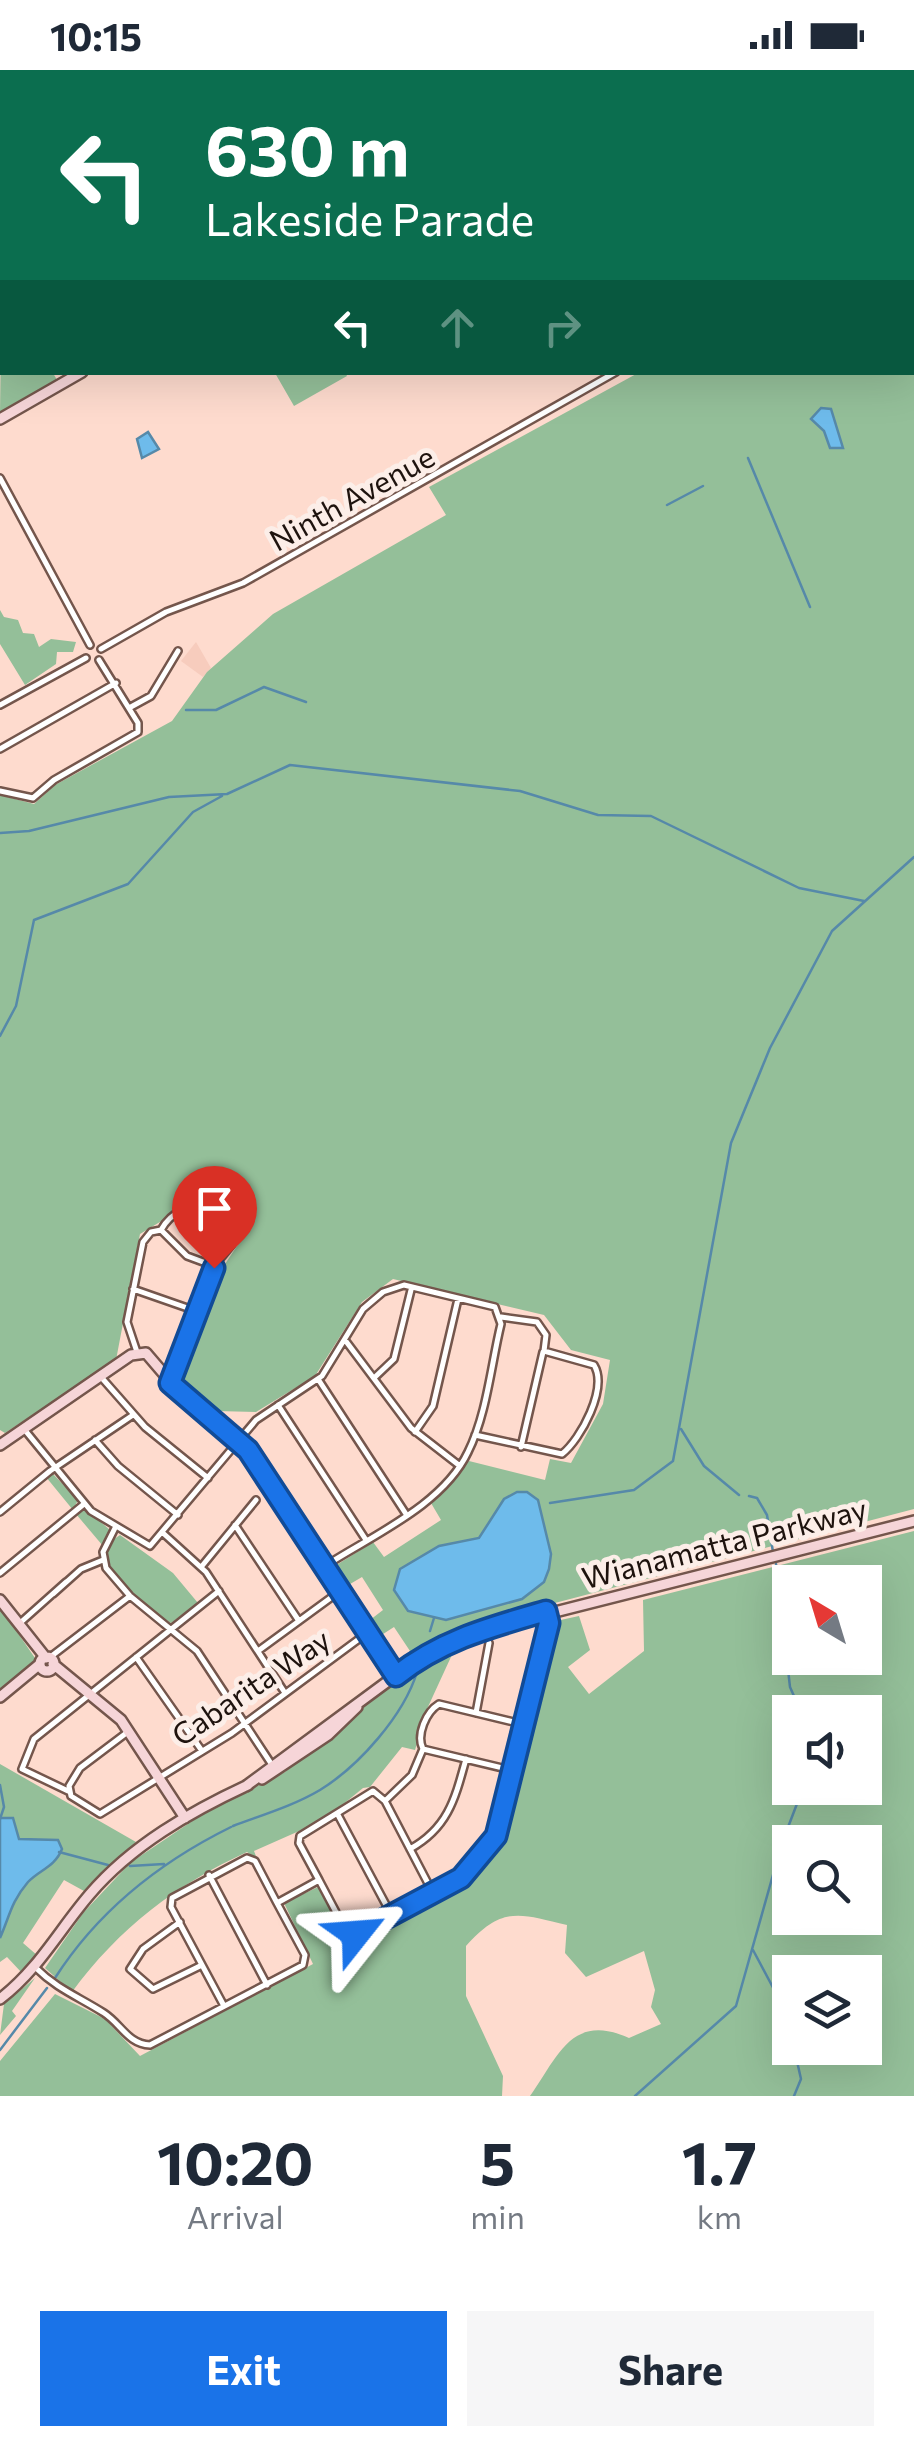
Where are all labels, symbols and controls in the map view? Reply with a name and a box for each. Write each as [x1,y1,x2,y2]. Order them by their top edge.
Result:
text: 10:15 [50,12,142,59]
text: 630 m [205,105,410,190]
icon: left [40,110,170,240]
text: Lakeside Parade [205,190,534,245]
icon: left [325,300,380,355]
icon: ahead [430,300,485,355]
icon: right [535,300,590,355]
street label: Ninth Avenue [262,437,440,557]
pin [172,1166,257,1269]
icon: arrive [187,1181,242,1236]
street label: Wianamatta Parkway [578,1489,870,1595]
north arrow [772,1565,882,1675]
map controls [772,1565,882,2065]
street label: Cabarita Way [164,1619,336,1753]
button: sound [772,1695,882,1805]
button: search [772,1825,882,1935]
position arrow [304,1882,408,1986]
button: layers [772,1955,882,2065]
text: 10:20 [157,2124,313,2197]
text: 5 [480,2124,515,2197]
text: 1.7 [682,2124,757,2197]
text: Arrival [187,2196,284,2236]
text: min [470,2196,525,2236]
text: km [697,2196,742,2236]
button: Exit [40,2311,447,2426]
button: Share [467,2311,874,2426]

